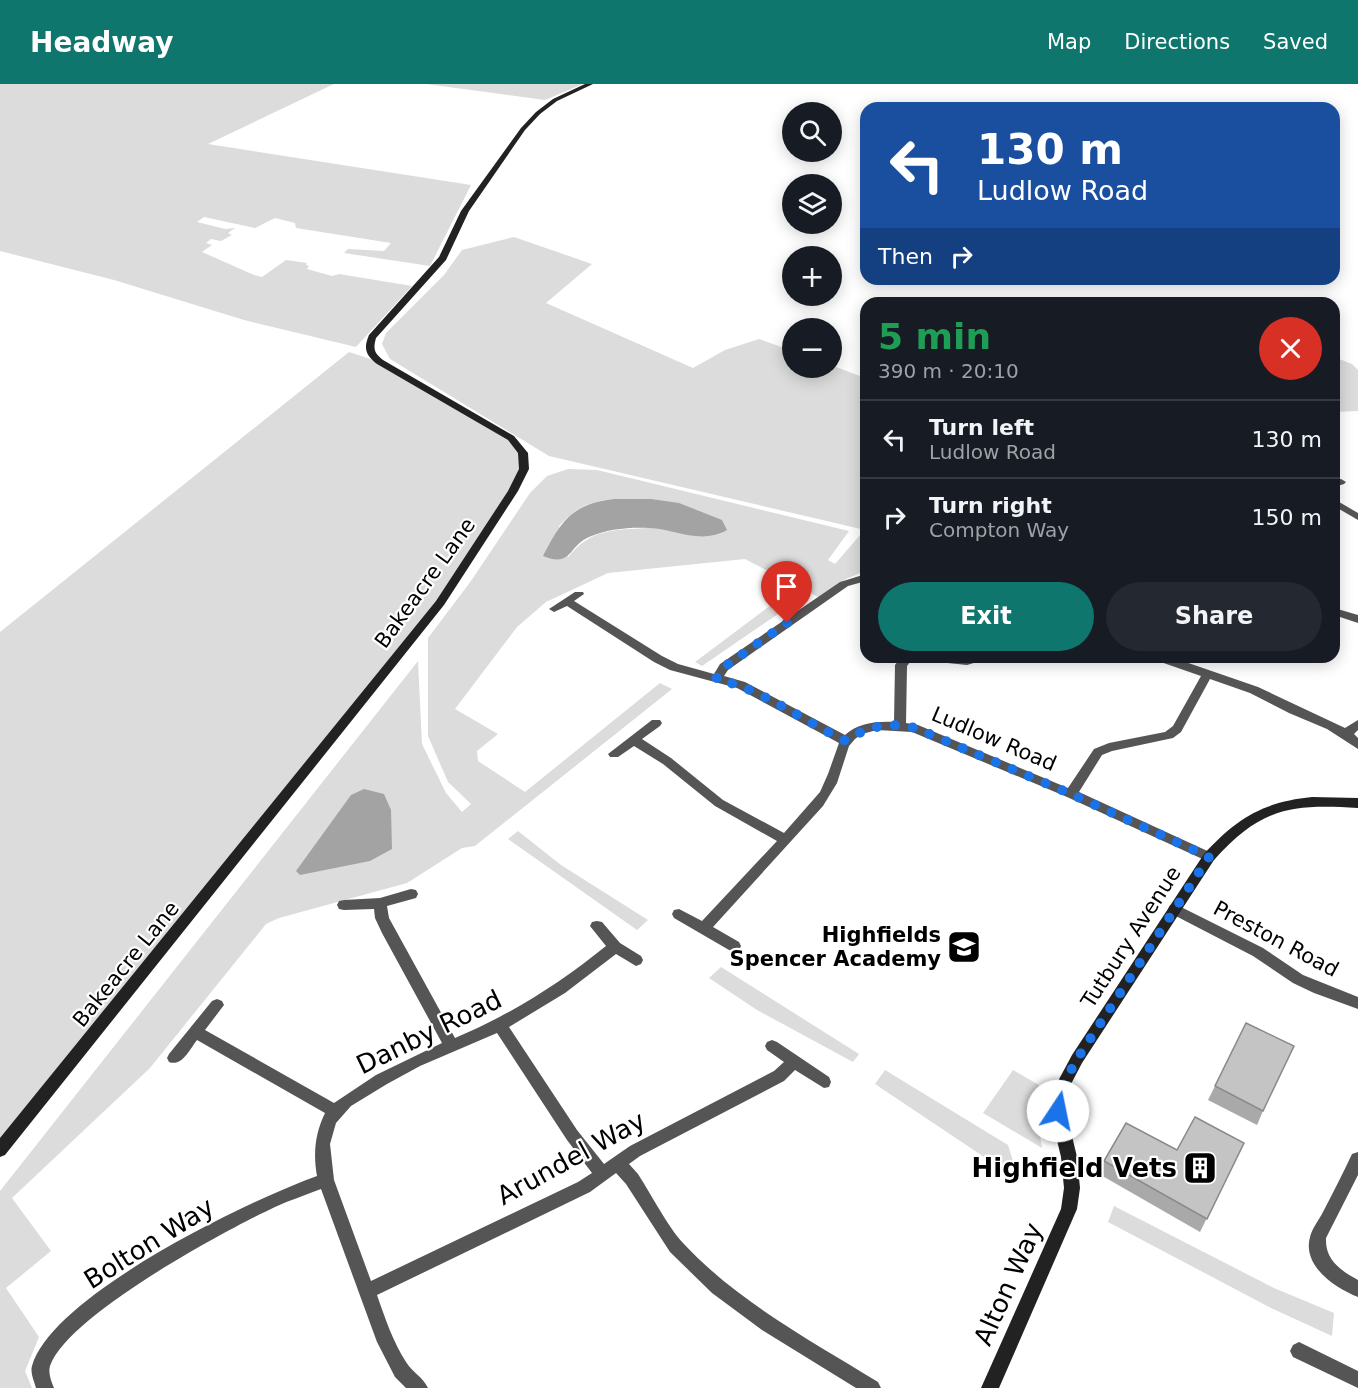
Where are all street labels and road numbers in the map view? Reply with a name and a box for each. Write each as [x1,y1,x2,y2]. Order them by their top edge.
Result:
street label: Bakeacre Lane [370,513,480,653]
street label: Ludlow Road [928,702,1060,776]
street label: Tutbury Avenue [1076,862,1186,1013]
street label: Bakeacre Lane [68,896,184,1032]
street label: Preston Road [1209,896,1343,982]
street label: Danby Road [351,984,507,1080]
street label: Arundel Way [492,1105,650,1211]
street label: Bolton Way [79,1191,219,1295]
street label: Alton Way [968,1218,1048,1350]

